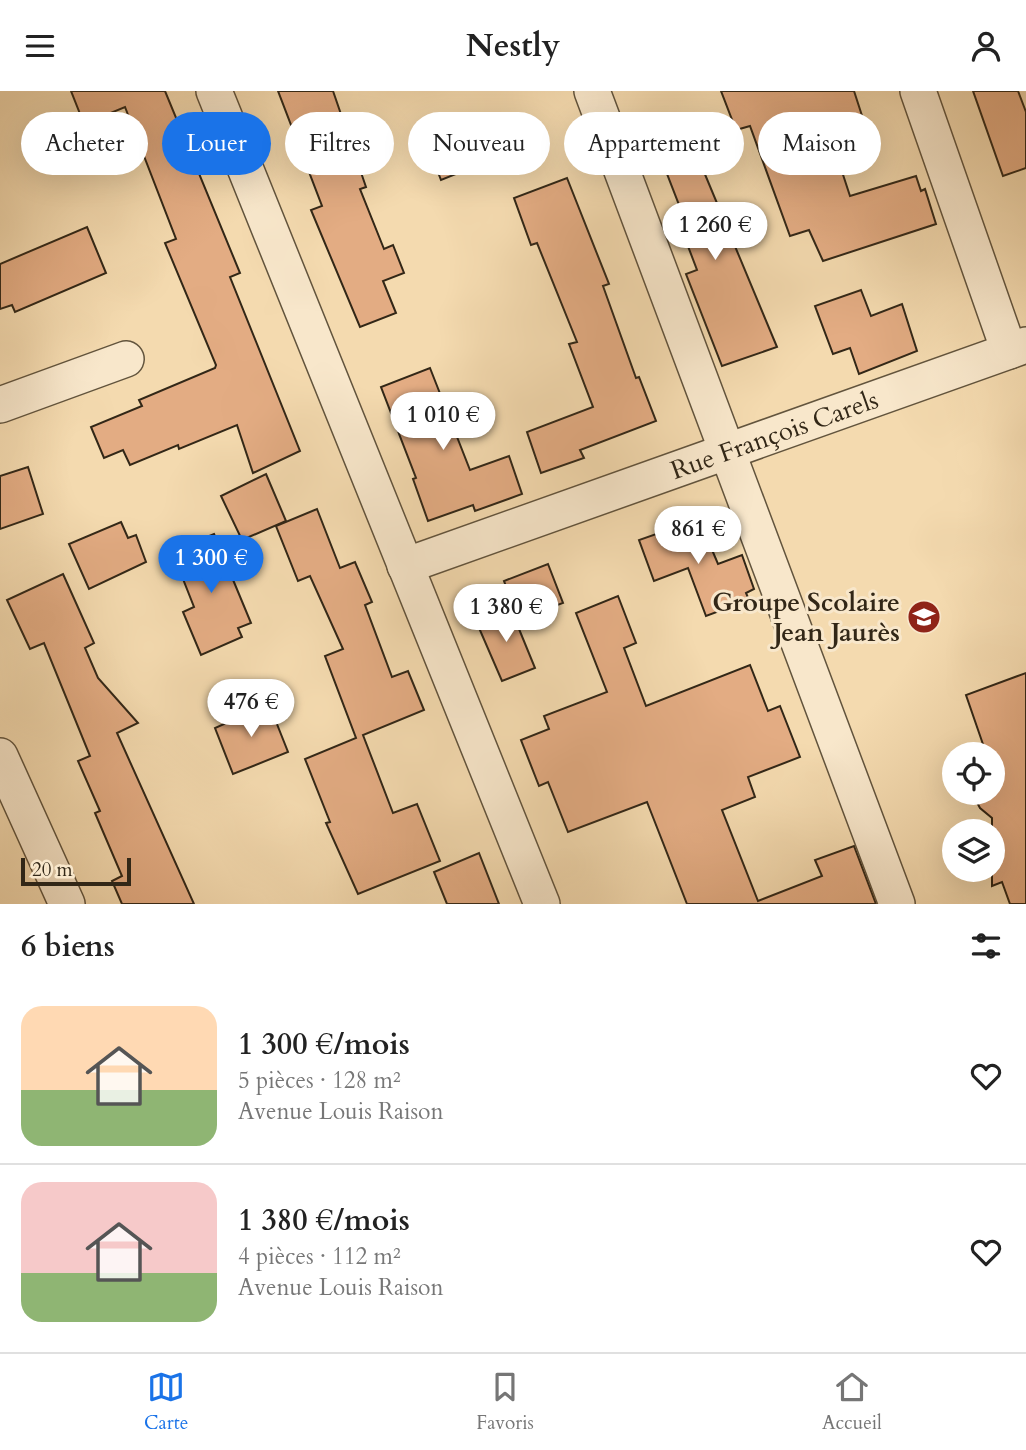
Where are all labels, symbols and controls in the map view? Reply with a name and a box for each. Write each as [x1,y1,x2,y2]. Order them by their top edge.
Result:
text: Nestly [466,24,560,68]
icon: menu [21,27,59,65]
icon: person [967,27,1005,65]
chip: Acheter [21,112,148,175]
chip: Louer [162,112,271,175]
chip: Filtres [285,112,394,175]
chip: Nouveau [408,112,550,175]
chip: Appartement [564,112,744,175]
chip: Maison [758,112,881,175]
pin: 1 260 € [650,202,780,262]
text: 1 260 € [678,209,752,240]
street label: Rue François Carels [666,382,883,488]
pin: 1 010 € [378,393,508,452]
text: 1 010 € [406,399,480,430]
pin: 861 € [649,507,747,566]
text: 861 € [670,513,726,544]
pin: 1 300 € [146,535,276,595]
text: 1 300 € [174,542,248,573]
pin: 1 380 € [441,585,571,644]
place label: Groupe Scolaire Jean Jaurès [712,585,900,650]
text: 1 380 € [469,591,543,622]
school or university icon: Groupe Scolaire Jean Jaurès [905,598,943,636]
pin: 476 € [202,679,300,739]
text: 476 € [223,686,279,717]
map controls [942,742,1005,882]
button: locate [942,742,1005,805]
button: layers [942,819,1005,882]
scale bar [21,855,131,887]
text: 20 m [32,857,73,883]
text: 6 biens [21,926,115,967]
icon: filters [967,927,1005,965]
text: 1 300 €/mois [238,1024,410,1065]
icon: home [77,1034,161,1118]
icon: heart [967,1057,1005,1095]
text: 5 pièces · 128 m² [238,1065,401,1096]
text: Avenue Louis Raison [238,1096,444,1127]
text: 1 380 €/mois [238,1200,410,1241]
icon: home [77,1210,161,1294]
icon: heart [967,1233,1005,1271]
text: 4 pièces · 112 m² [238,1241,401,1272]
text: Avenue Louis Raison [238,1272,444,1303]
tab: Carte [144,1368,188,1436]
tab: Favoris [476,1368,534,1436]
tab: Accueil [822,1368,882,1436]

